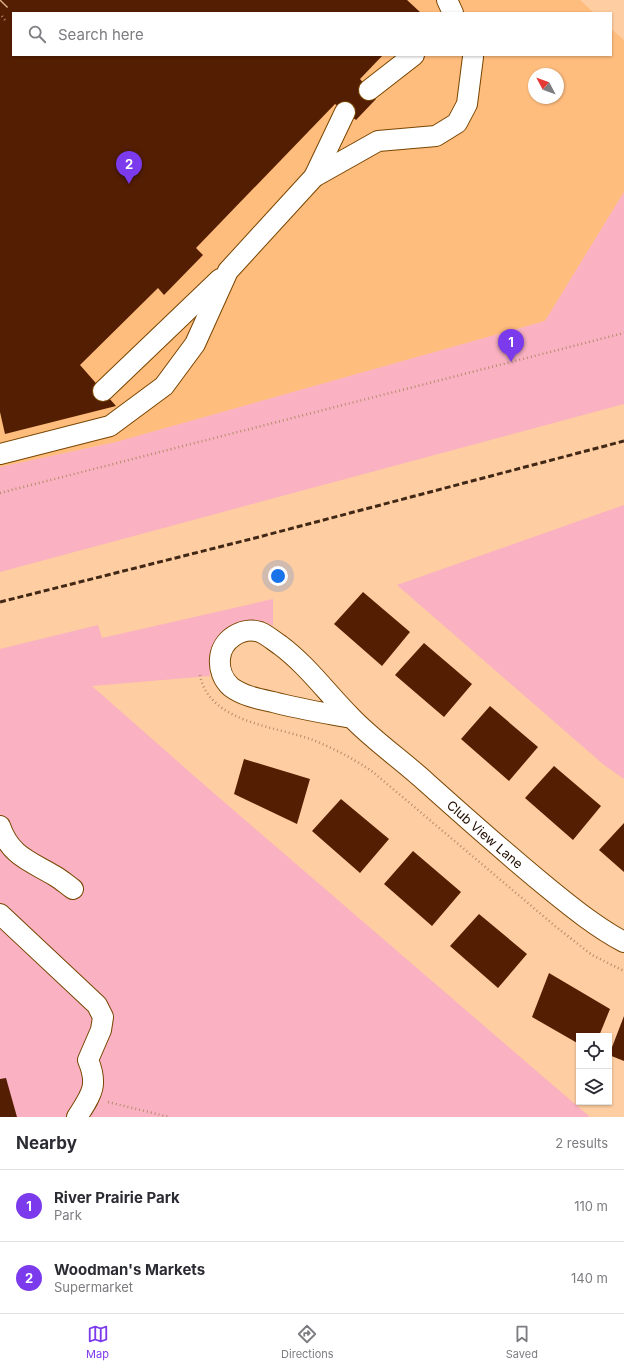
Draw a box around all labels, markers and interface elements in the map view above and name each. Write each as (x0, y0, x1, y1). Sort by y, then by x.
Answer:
search box (12, 12, 612, 56)
icon: search (26, 23, 48, 45)
text: Search here (58, 25, 144, 44)
north arrow (528, 68, 564, 104)
pin: 2 (116, 151, 142, 184)
pin: 1 (498, 329, 524, 362)
your location (268, 566, 288, 586)
street label: Club View Lane (444, 797, 526, 872)
map controls (576, 1033, 612, 1105)
button: locate (576, 1033, 612, 1069)
button: layers (576, 1069, 612, 1105)
text: Nearby (16, 1133, 77, 1153)
text: 2 results (555, 1135, 608, 1151)
text: River Prairie Park (54, 1188, 180, 1207)
text: 1 (26, 1198, 32, 1214)
text: 110 m (574, 1198, 608, 1214)
text: Park (54, 1207, 82, 1223)
text: Woodman's Markets (54, 1260, 205, 1279)
text: 2 (25, 1270, 33, 1286)
text: 140 m (571, 1270, 608, 1286)
text: Supermarket (54, 1279, 133, 1295)
tab: Map (86, 1323, 109, 1361)
tab: Directions (281, 1323, 334, 1361)
tab: Saved (506, 1323, 538, 1361)

